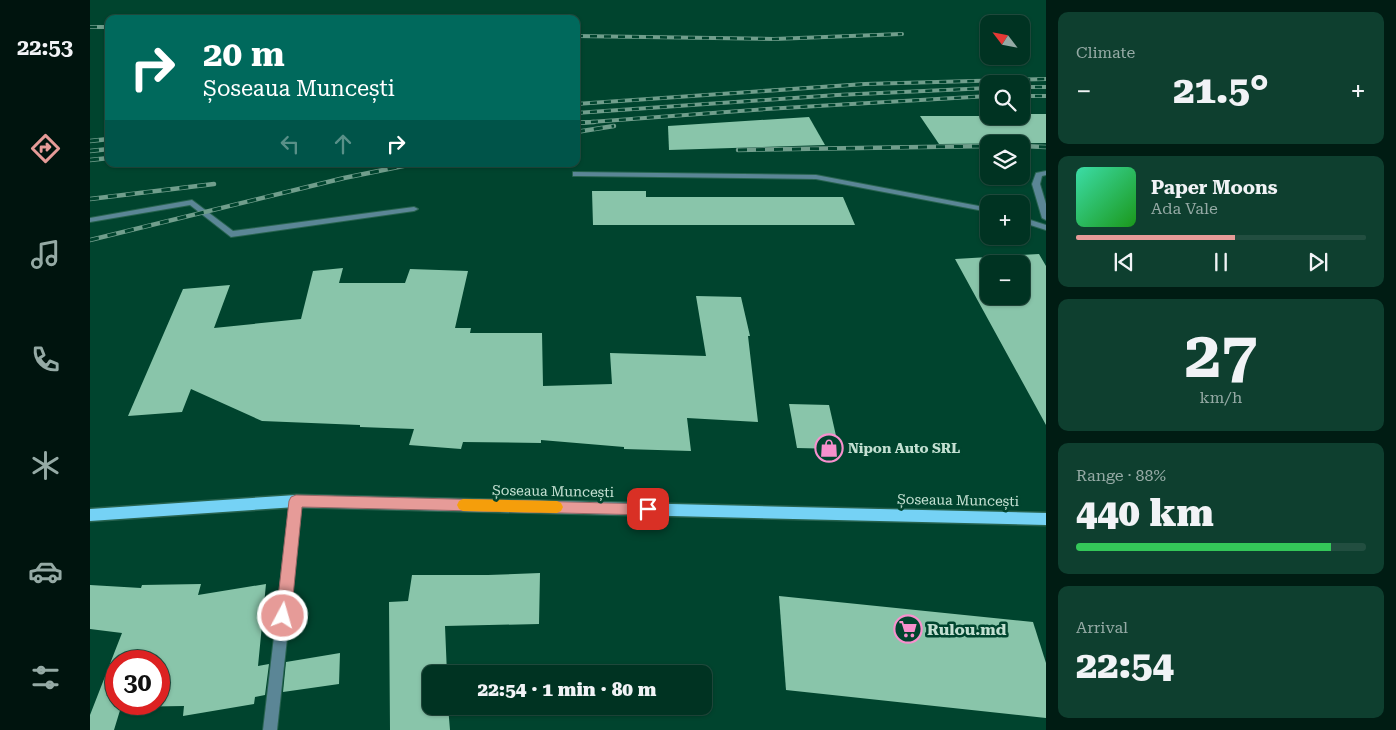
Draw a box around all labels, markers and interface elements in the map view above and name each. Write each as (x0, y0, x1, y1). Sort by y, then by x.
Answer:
north arrow (980, 15, 1030, 65)
map controls (980, 15, 1030, 305)
text: 20 m (203, 34, 285, 75)
text: 22:53 (17, 35, 73, 60)
icon: right (120, 35, 185, 100)
text: Climate (1076, 43, 1135, 62)
text: 21.5° (1173, 68, 1269, 112)
button: search (980, 75, 1030, 125)
text: − (1076, 75, 1092, 108)
text: + (1350, 75, 1366, 108)
text: Șoseaua Muncești (203, 76, 395, 101)
icon: left (276, 130, 304, 158)
icon: ahead (329, 130, 357, 158)
icon: right (382, 130, 410, 158)
icon: directions (28, 131, 63, 166)
button: layers (980, 135, 1030, 185)
text: Paper Moons (1151, 176, 1278, 199)
button: + (980, 195, 1030, 245)
text: Ada Vale (1151, 199, 1218, 218)
icon: music (28, 237, 63, 272)
icon: previous (1110, 248, 1138, 276)
icon: pause (1207, 248, 1235, 276)
icon: next (1304, 248, 1332, 276)
button: − (980, 255, 1030, 305)
text: 27 (1185, 317, 1257, 393)
icon: phone (28, 342, 63, 377)
text: km/h (1200, 388, 1242, 407)
shop icon: Nipon Auto SRL (814, 433, 844, 463)
place label: Nipon Auto SRL (848, 440, 960, 456)
icon: climate (28, 448, 63, 483)
text: Range · 88% (1076, 466, 1166, 485)
street label: Șoseaua Muncești (492, 482, 615, 501)
pin (627, 488, 669, 530)
street label: Șoseaua Muncești (897, 491, 1020, 510)
text: 440 km (1076, 491, 1214, 535)
icon: arrive (634, 495, 662, 523)
icon: car (28, 554, 63, 589)
position arrow (256, 589, 308, 641)
supermarket icon: Rulou.md (893, 614, 923, 644)
text: Arrival (1076, 618, 1128, 637)
place label: Rulou.md (927, 620, 1007, 639)
text: 22:54 (1076, 643, 1174, 687)
speed limit sign: 30 (105, 650, 170, 715)
icon: filters (28, 660, 63, 695)
text: 22:54 · 1 min · 80 m (478, 678, 656, 701)

